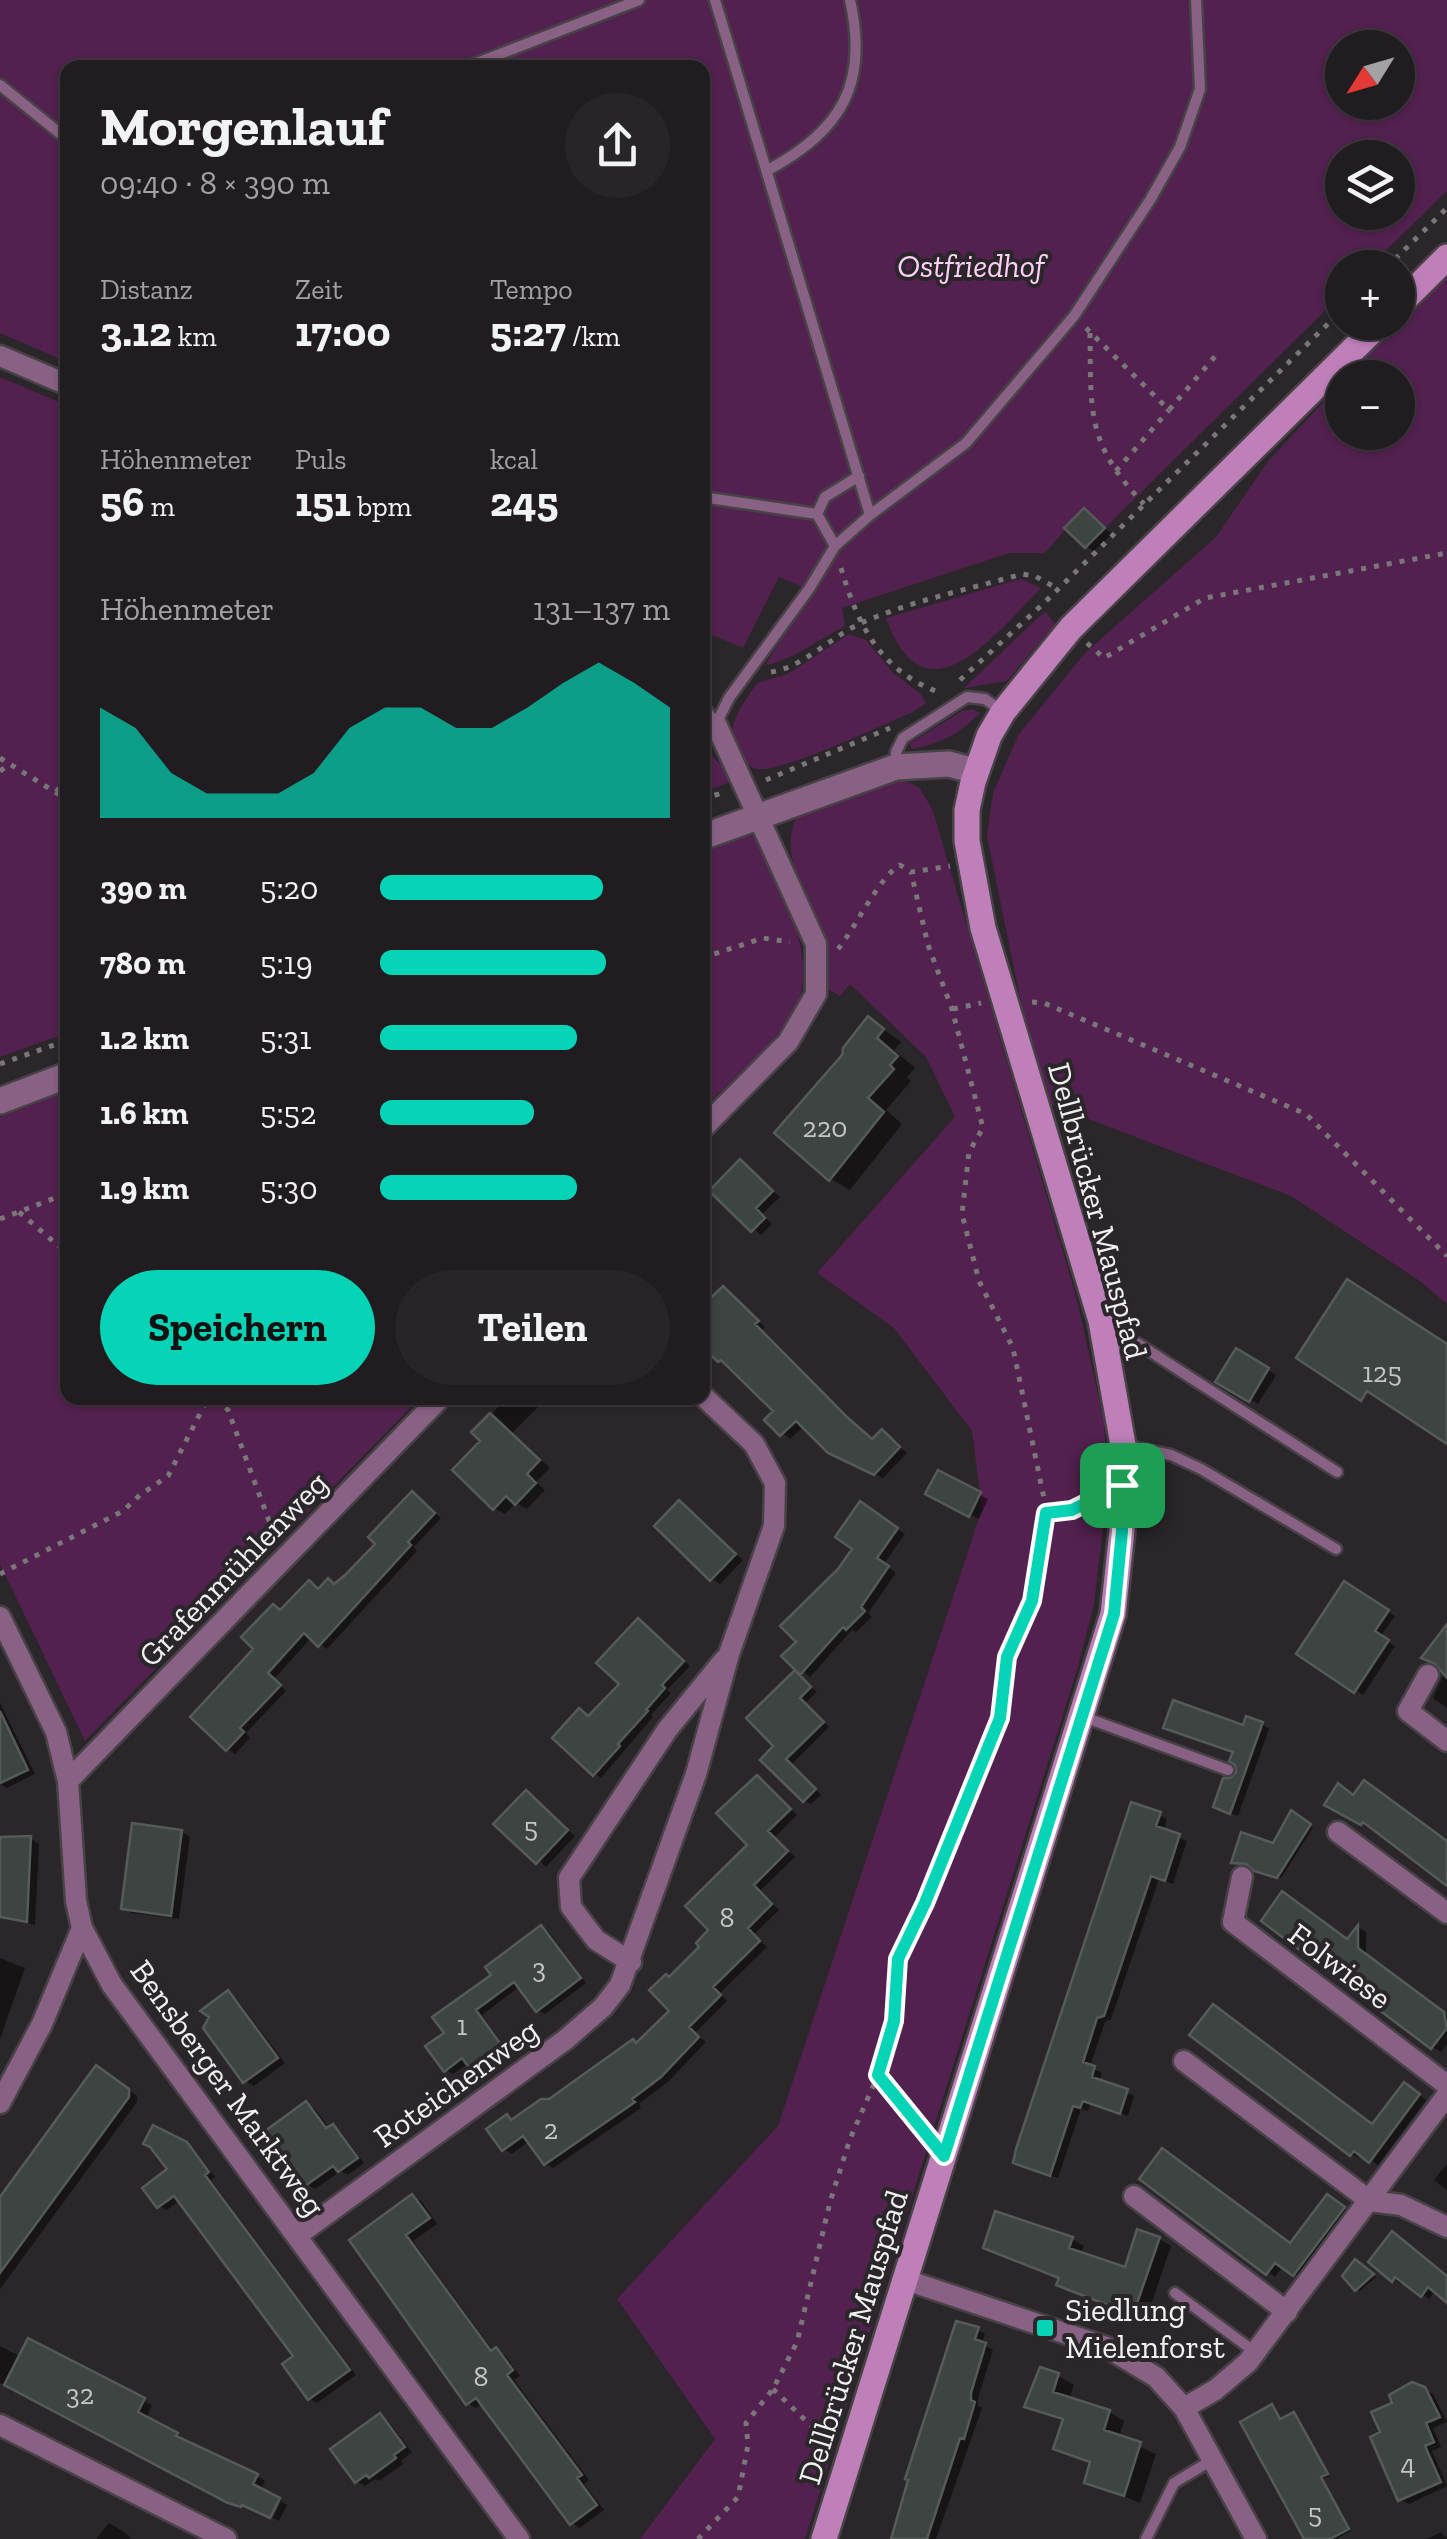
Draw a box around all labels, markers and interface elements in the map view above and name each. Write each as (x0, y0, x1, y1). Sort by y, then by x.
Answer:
north arrow (1325, 30, 1415, 120)
map controls (1325, 30, 1415, 450)
text: Morgenlauf (100, 93, 386, 159)
button: share (565, 93, 670, 198)
button: layers (1325, 140, 1415, 230)
text: 09:40 · 8 × 390 m (100, 164, 330, 202)
park label: Ostfriedhof (897, 247, 1048, 285)
button: + (1325, 250, 1415, 340)
text: Distanz (100, 273, 193, 306)
text: Zeit (295, 273, 343, 306)
text: Tempo (490, 273, 573, 306)
text: 3.12 (100, 306, 171, 357)
text: 17:00 (295, 306, 391, 357)
text: 5:27 (490, 306, 566, 357)
text: km (171, 320, 217, 353)
text: /km (566, 320, 620, 353)
button: − (1325, 360, 1415, 450)
text: Höhenmeter (100, 443, 252, 476)
text: Puls (295, 443, 347, 476)
text: kcal (490, 443, 538, 476)
text: 56 (100, 476, 144, 527)
text: 151 (295, 476, 351, 527)
text: 245 (490, 476, 558, 527)
text: m (144, 490, 175, 523)
text: bpm (351, 490, 412, 523)
text: Höhenmeter (100, 590, 274, 628)
text: 131–137 m (533, 590, 670, 628)
text: 390 m (100, 869, 187, 907)
text: 5:20 (260, 869, 318, 907)
text: 780 m (100, 944, 186, 982)
text: 5:19 (260, 944, 313, 982)
text: 1.2 km (100, 1019, 189, 1057)
text: 5:31 (260, 1019, 312, 1057)
street label: Dellbrücker Mauspfad (1040, 1059, 1156, 1364)
text: 1.6 km (100, 1094, 189, 1132)
text: 5:52 (260, 1094, 316, 1132)
house number: 220 (803, 1111, 847, 1144)
text: 1.9 km (100, 1169, 189, 1207)
text: 5:30 (260, 1169, 318, 1207)
button: Speichern (100, 1270, 375, 1385)
button: Teilen (395, 1270, 670, 1385)
house number: 125 (1362, 1356, 1402, 1389)
pin (1080, 1443, 1165, 1528)
icon: arrive (1095, 1458, 1150, 1513)
street label: Grafenmühlenweg (130, 1464, 336, 1674)
house number: 5 (524, 1811, 538, 1844)
house number: 8 (719, 1901, 735, 1934)
street label: Folwiese (1281, 1915, 1399, 2017)
house number: 3 (532, 1952, 546, 1985)
street label: Bensberger Marktweg (122, 1953, 334, 2223)
house number: 1 (457, 2009, 468, 2042)
street label: Roteichenweg (366, 2011, 546, 2155)
house number: 2 (544, 2113, 558, 2146)
street label: Dellbrücker Mauspfad (790, 2185, 916, 2489)
place label: Siedlung Mielenforst (1065, 2291, 1225, 2366)
marker: Siedlung Mielenforst (1034, 2317, 1056, 2339)
house number: 8 (473, 2360, 489, 2393)
house number: 32 (66, 2378, 94, 2411)
house number: 4 (1400, 2448, 1416, 2481)
house number: 5 (1308, 2497, 1322, 2530)

